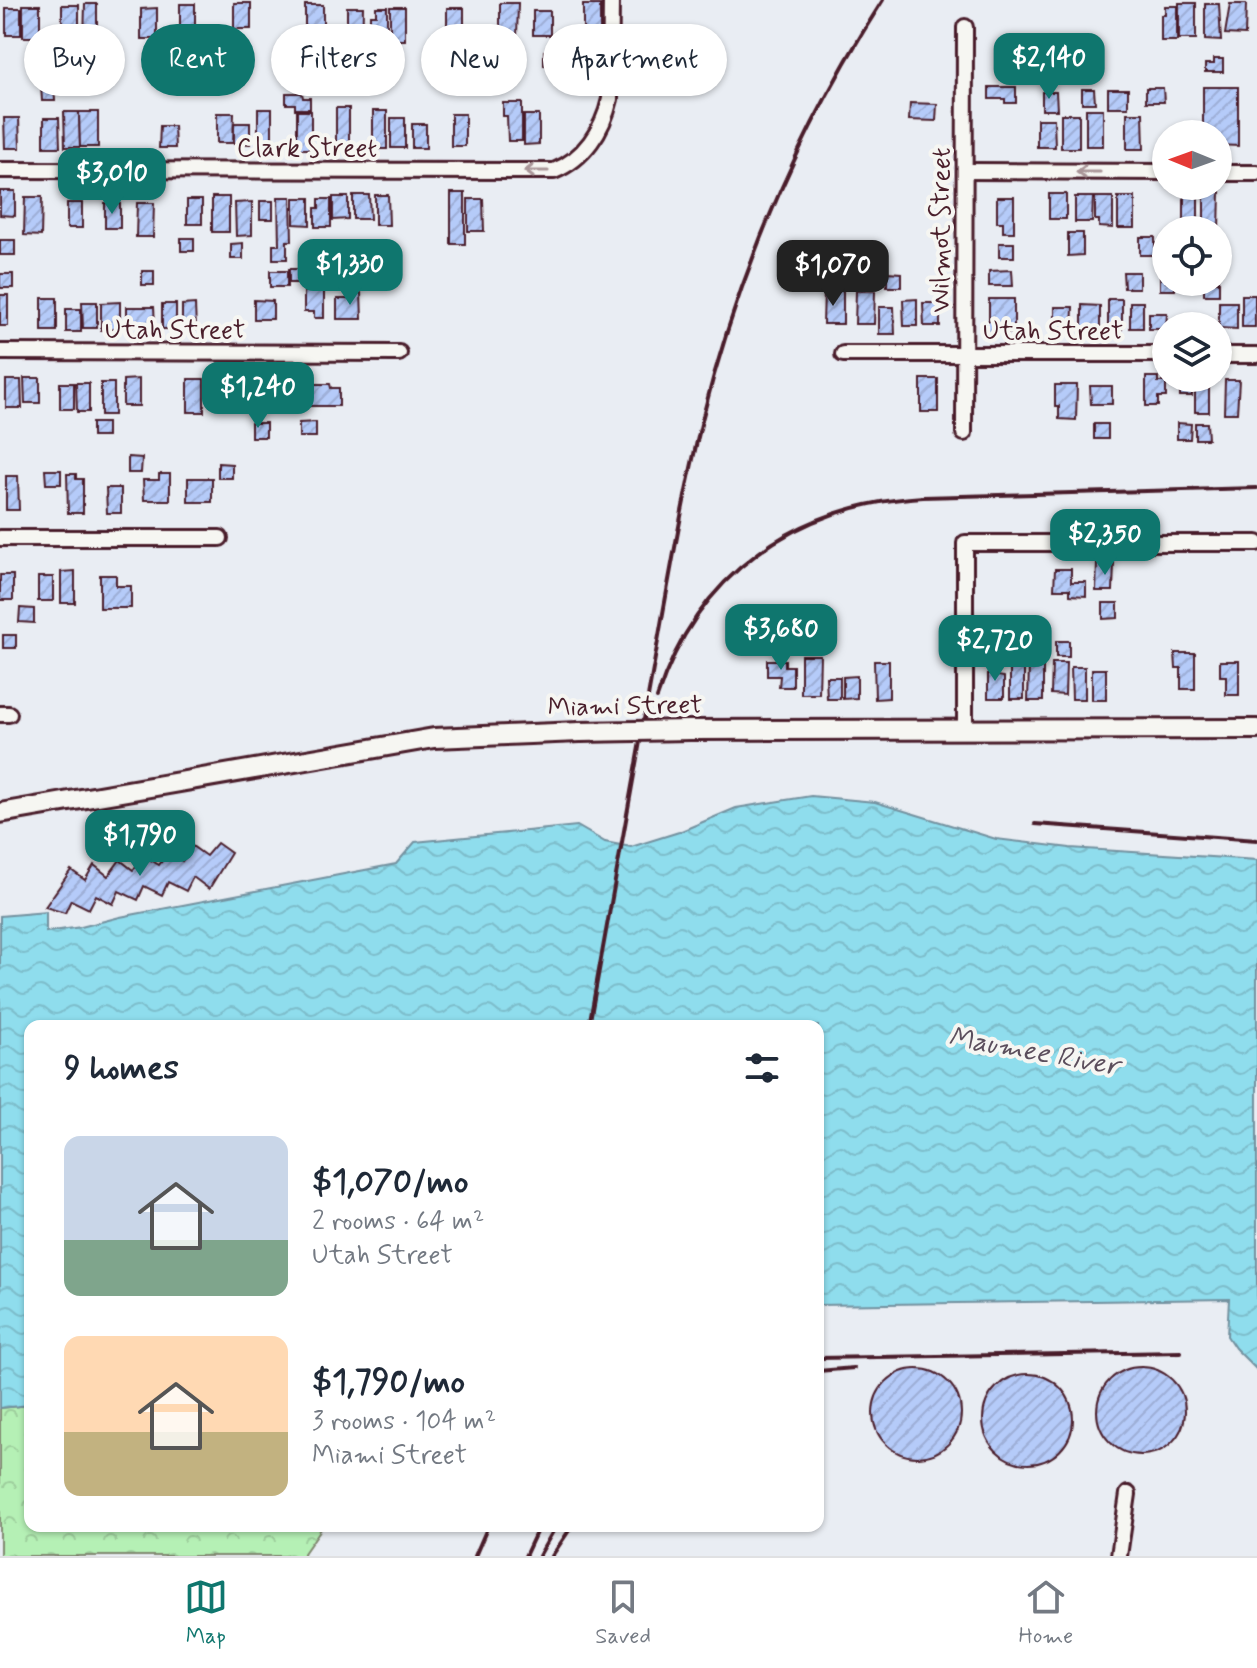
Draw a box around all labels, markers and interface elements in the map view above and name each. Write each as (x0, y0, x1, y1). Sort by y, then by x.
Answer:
chip: Buy (24, 24, 125, 96)
chip: Rent (141, 24, 255, 96)
chip: Filters (271, 24, 405, 96)
chip: New (421, 24, 527, 96)
chip: Apartment (543, 24, 727, 96)
pin: $2,140 (984, 33, 1114, 101)
text: $2,140 (1012, 42, 1086, 76)
north arrow (1152, 120, 1232, 200)
map controls (1152, 120, 1232, 392)
street label: Clark Street (237, 132, 377, 166)
street label: Wilmot Street (925, 147, 959, 313)
pin: $3,010 (47, 148, 177, 216)
text: $3,010 (76, 157, 148, 191)
one-way arrow (523, 163, 550, 179)
one-way arrow (1075, 164, 1102, 180)
button: locate (1152, 216, 1232, 296)
pin: $1,330 (285, 239, 415, 307)
pin: $1,070 (768, 240, 898, 308)
text: $1,330 (316, 248, 384, 282)
text: $1,070 (795, 249, 871, 283)
button: layers (1152, 312, 1232, 392)
street label: Utah Street (105, 314, 245, 348)
street label: Utah Street (983, 315, 1123, 349)
pin: $1,240 (193, 362, 323, 430)
text: $1,240 (220, 371, 296, 405)
pin: $2,350 (1040, 509, 1170, 577)
text: $2,350 (1068, 518, 1142, 552)
pin: $3,680 (716, 604, 846, 672)
text: $3,680 (743, 613, 819, 647)
pin: $2,720 (930, 615, 1060, 683)
text: $2,720 (957, 624, 1033, 658)
street label: Miami Street (547, 689, 703, 725)
pin: $1,790 (75, 810, 205, 878)
text: $1,790 (103, 819, 177, 853)
water label: Maumee River (945, 1019, 1126, 1086)
text: 9 homes (64, 1046, 179, 1091)
icon: filters (740, 1046, 784, 1090)
text: $1,070/mo (312, 1160, 468, 1205)
icon: home (128, 1168, 224, 1264)
text: 2 rooms · 64 m² (312, 1205, 484, 1239)
text: Utah Street (312, 1239, 453, 1273)
text: $1,790/mo (312, 1360, 465, 1405)
icon: home (128, 1368, 224, 1464)
text: 3 rooms · 104 m² (312, 1405, 496, 1439)
text: Miami Street (312, 1439, 467, 1473)
tab: Map (184, 1575, 228, 1651)
tab: Saved (595, 1575, 651, 1651)
tab: Home (1019, 1575, 1073, 1651)

